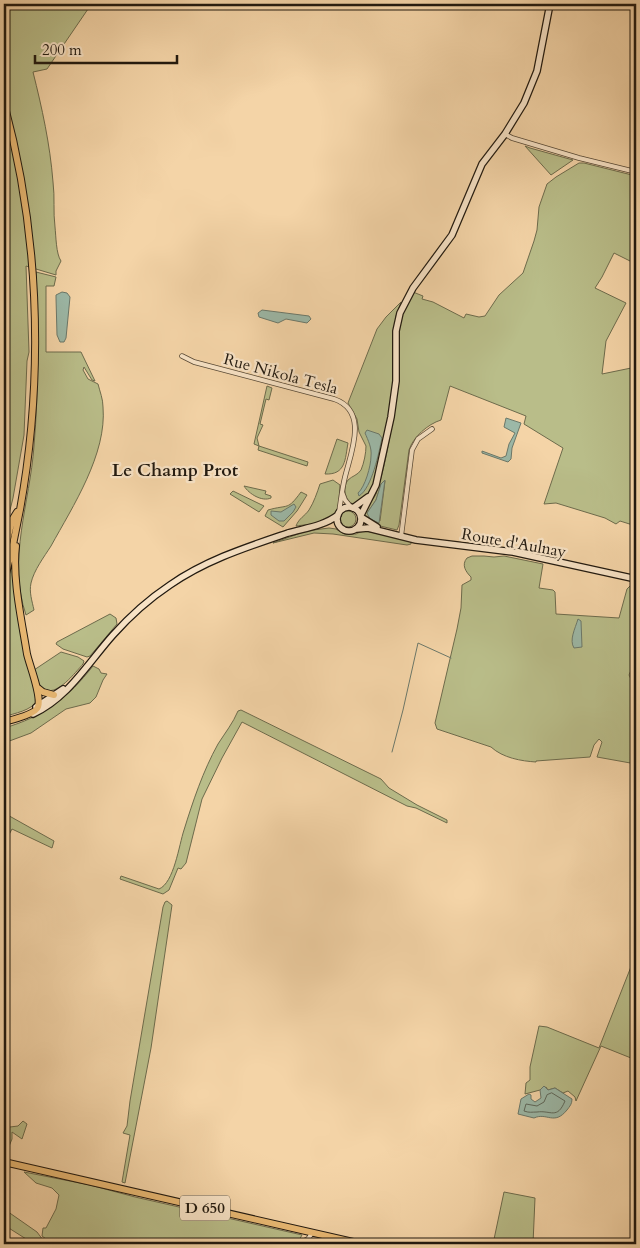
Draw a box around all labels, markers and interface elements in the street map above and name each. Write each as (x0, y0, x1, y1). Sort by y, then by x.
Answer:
scale bar (35, 32, 178, 64)
text: 200 m (42, 40, 82, 60)
street label: Rue Nikola Tesla (221, 348, 340, 400)
district label: Le Champ Prot (112, 458, 239, 483)
street label: Route d'Aulnay (460, 523, 568, 563)
road number: D 650 (180, 1196, 230, 1220)

